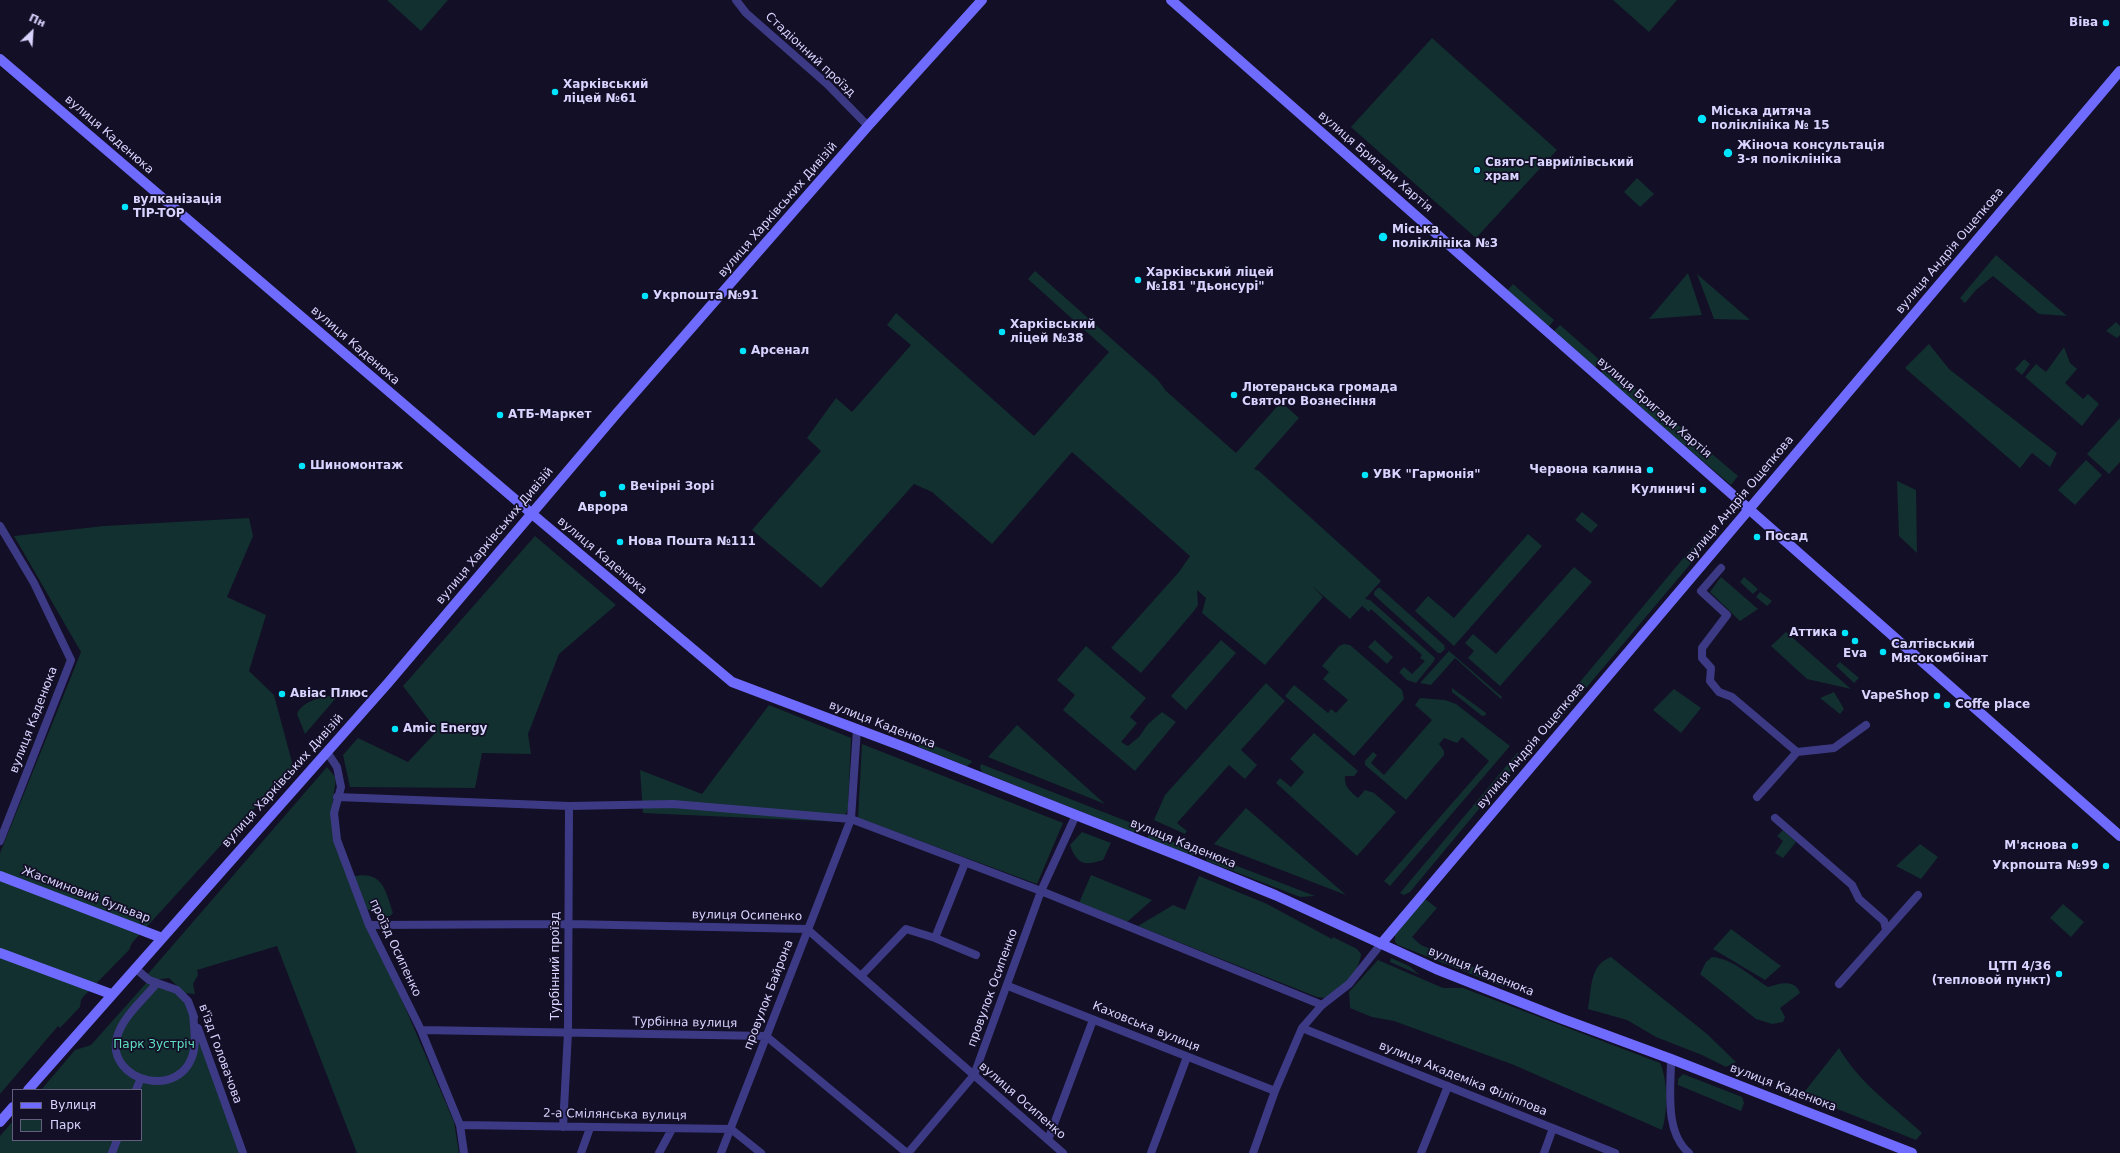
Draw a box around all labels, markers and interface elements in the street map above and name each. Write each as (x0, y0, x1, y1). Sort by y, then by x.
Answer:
street label: Стадіонний проїзд (762, 10, 858, 100)
text: Пн (27, 11, 48, 30)
north arrow (12, 12, 52, 52)
place label: Віва (2069, 16, 2098, 30)
marker: Віва (2101, 18, 2111, 28)
place label: Харківський ліцей №61 (563, 78, 648, 106)
marker: Харківський ліцей №61 (550, 87, 560, 97)
street label: вулиця Каденюка (62, 93, 156, 177)
place label: Міська дитяча поліклініка № 15 (1711, 105, 1830, 133)
street label: вулиця Бригади Хартія (1315, 108, 1435, 216)
marker: Міська дитяча поліклініка № 15 (1696, 113, 1708, 125)
street label: вулиця Харківських Дивізій (715, 139, 841, 281)
place label: Жіноча консультація 3-я поліклініка (1737, 139, 1885, 167)
marker: Жіноча консультація 3-я поліклініка (1722, 147, 1734, 159)
place label: Свято-Гавриїлівський храм (1485, 156, 1634, 184)
marker: Свято-Гавриїлівський храм (1472, 165, 1482, 175)
street label: вулиця Андрія Ощепкова (1893, 185, 2007, 317)
place label: вулканізація TIP-TOP (133, 193, 222, 221)
marker: вулканізація TIP-TOP (120, 202, 130, 212)
place label: Міська поліклініка №3 (1392, 223, 1498, 251)
marker: Міська поліклініка №3 (1377, 231, 1389, 243)
place label: Харківський ліцей №181 "Дьонсурі" (1146, 266, 1274, 294)
marker: Харківський ліцей №181 "Дьонсурі" (1133, 275, 1143, 285)
place label: Укрпошта №91 (653, 289, 759, 303)
marker: Укрпошта №91 (640, 291, 650, 301)
street label: вулиця Каденюка (308, 304, 402, 388)
place label: Харківський ліцей №38 (1010, 318, 1095, 346)
marker: Харківський ліцей №38 (997, 327, 1007, 337)
place label: Арсенал (751, 344, 809, 358)
marker: Арсенал (738, 346, 748, 356)
street label: вулиця Бригади Хартія (1594, 354, 1714, 462)
place label: Лютеранська громада Святого Вознесіння (1242, 381, 1398, 409)
marker: Лютеранська громада Святого Вознесіння (1229, 390, 1239, 400)
place label: АТБ-Маркет (508, 408, 591, 422)
marker: АТБ-Маркет (495, 410, 505, 420)
street label: вулиця Андрія Ощепкова (1683, 433, 1797, 565)
place label: Шиномонтаж (310, 459, 403, 473)
marker: Шиномонтаж (297, 461, 307, 471)
place label: Червона калина (1529, 463, 1642, 477)
street label: вулиця Харківських Дивізій (433, 465, 557, 607)
marker: Червона калина (1645, 465, 1655, 475)
place label: УВК "Гармонія" (1373, 468, 1480, 482)
marker: УВК "Гармонія" (1360, 470, 1370, 480)
place label: Вечірні Зорі (630, 480, 714, 494)
marker: Вечірні Зорі (617, 482, 627, 492)
place label: Кулиничі (1631, 483, 1695, 497)
marker: Кулиничі (1698, 485, 1708, 495)
marker: Аврора (598, 489, 608, 499)
place label: Аврора (578, 501, 628, 515)
street label: вулиця Каденюка (554, 514, 650, 598)
place label: Посад (1765, 530, 1808, 544)
marker: Посад (1752, 532, 1762, 542)
place label: Нова Пошта №111 (628, 535, 756, 549)
marker: Нова Пошта №111 (615, 537, 625, 547)
place label: Аттика (1789, 626, 1837, 640)
marker: Аттика (1840, 628, 1850, 638)
marker: Eva (1850, 636, 1860, 646)
place label: Салтівський Мясокомбінат (1891, 638, 1988, 666)
place label: Eva (1843, 647, 1867, 661)
marker: Салтівський Мясокомбінат (1878, 647, 1888, 657)
street label: вулиця Каденюка (7, 665, 61, 775)
street label: вулиця Андрія Ощепкова (1474, 680, 1588, 812)
place label: Авіас Плюс (290, 687, 368, 701)
marker: Авіас Плюс (277, 689, 287, 699)
place label: VapeShop (1862, 689, 1929, 703)
marker: VapeShop (1932, 691, 1942, 701)
street label: вулиця Каденюка (827, 698, 937, 752)
place label: Coffe place (1955, 698, 2030, 712)
marker: Coffe place (1942, 700, 1952, 710)
street label: вулиця Харківських Дивізій (219, 711, 347, 851)
place label: Amic Energy (403, 722, 487, 736)
marker: Amic Energy (390, 724, 400, 734)
street label: вулиця Каденюка (1128, 816, 1238, 872)
place label: М'яснова (2004, 839, 2067, 853)
marker: М'яснова (2070, 841, 2080, 851)
place label: Укрпошта №99 (1992, 859, 2098, 873)
marker: Укрпошта №99 (2101, 861, 2111, 871)
street label: Жасминовий бульвар (20, 864, 152, 926)
street label: проїзд Осипенко (366, 897, 424, 999)
street label: вулиця Осипенко (692, 908, 802, 924)
street label: Турбінний проїзд (549, 912, 563, 1020)
street label: провулок Осипенко (965, 927, 1021, 1049)
street label: провулок Байрона (741, 938, 797, 1052)
street label: вулиця Каденюка (1426, 944, 1536, 1000)
place label: ЦТП 4/36 (тепловой пункт) (1932, 960, 2051, 988)
marker: ЦТП 4/36 (тепловой пункт) (2054, 969, 2064, 979)
street label: Каховська вулиця (1090, 999, 1202, 1055)
street label: в'їзд Головачова (195, 1002, 245, 1106)
street label: Турбінна вулиця (633, 1015, 737, 1031)
park label: Парк Зустріч (113, 1038, 195, 1052)
street label: вулиця Академіка Філіппова (1377, 1039, 1549, 1119)
street label: вулиця Осипенко (976, 1059, 1068, 1143)
street label: вулиця Каденюка (1728, 1061, 1838, 1115)
legend (12, 1089, 142, 1141)
text: Вулиця (50, 1098, 96, 1112)
street label: 2-а Смілянська вулиця (543, 1107, 687, 1123)
text: Парк (50, 1118, 81, 1132)

